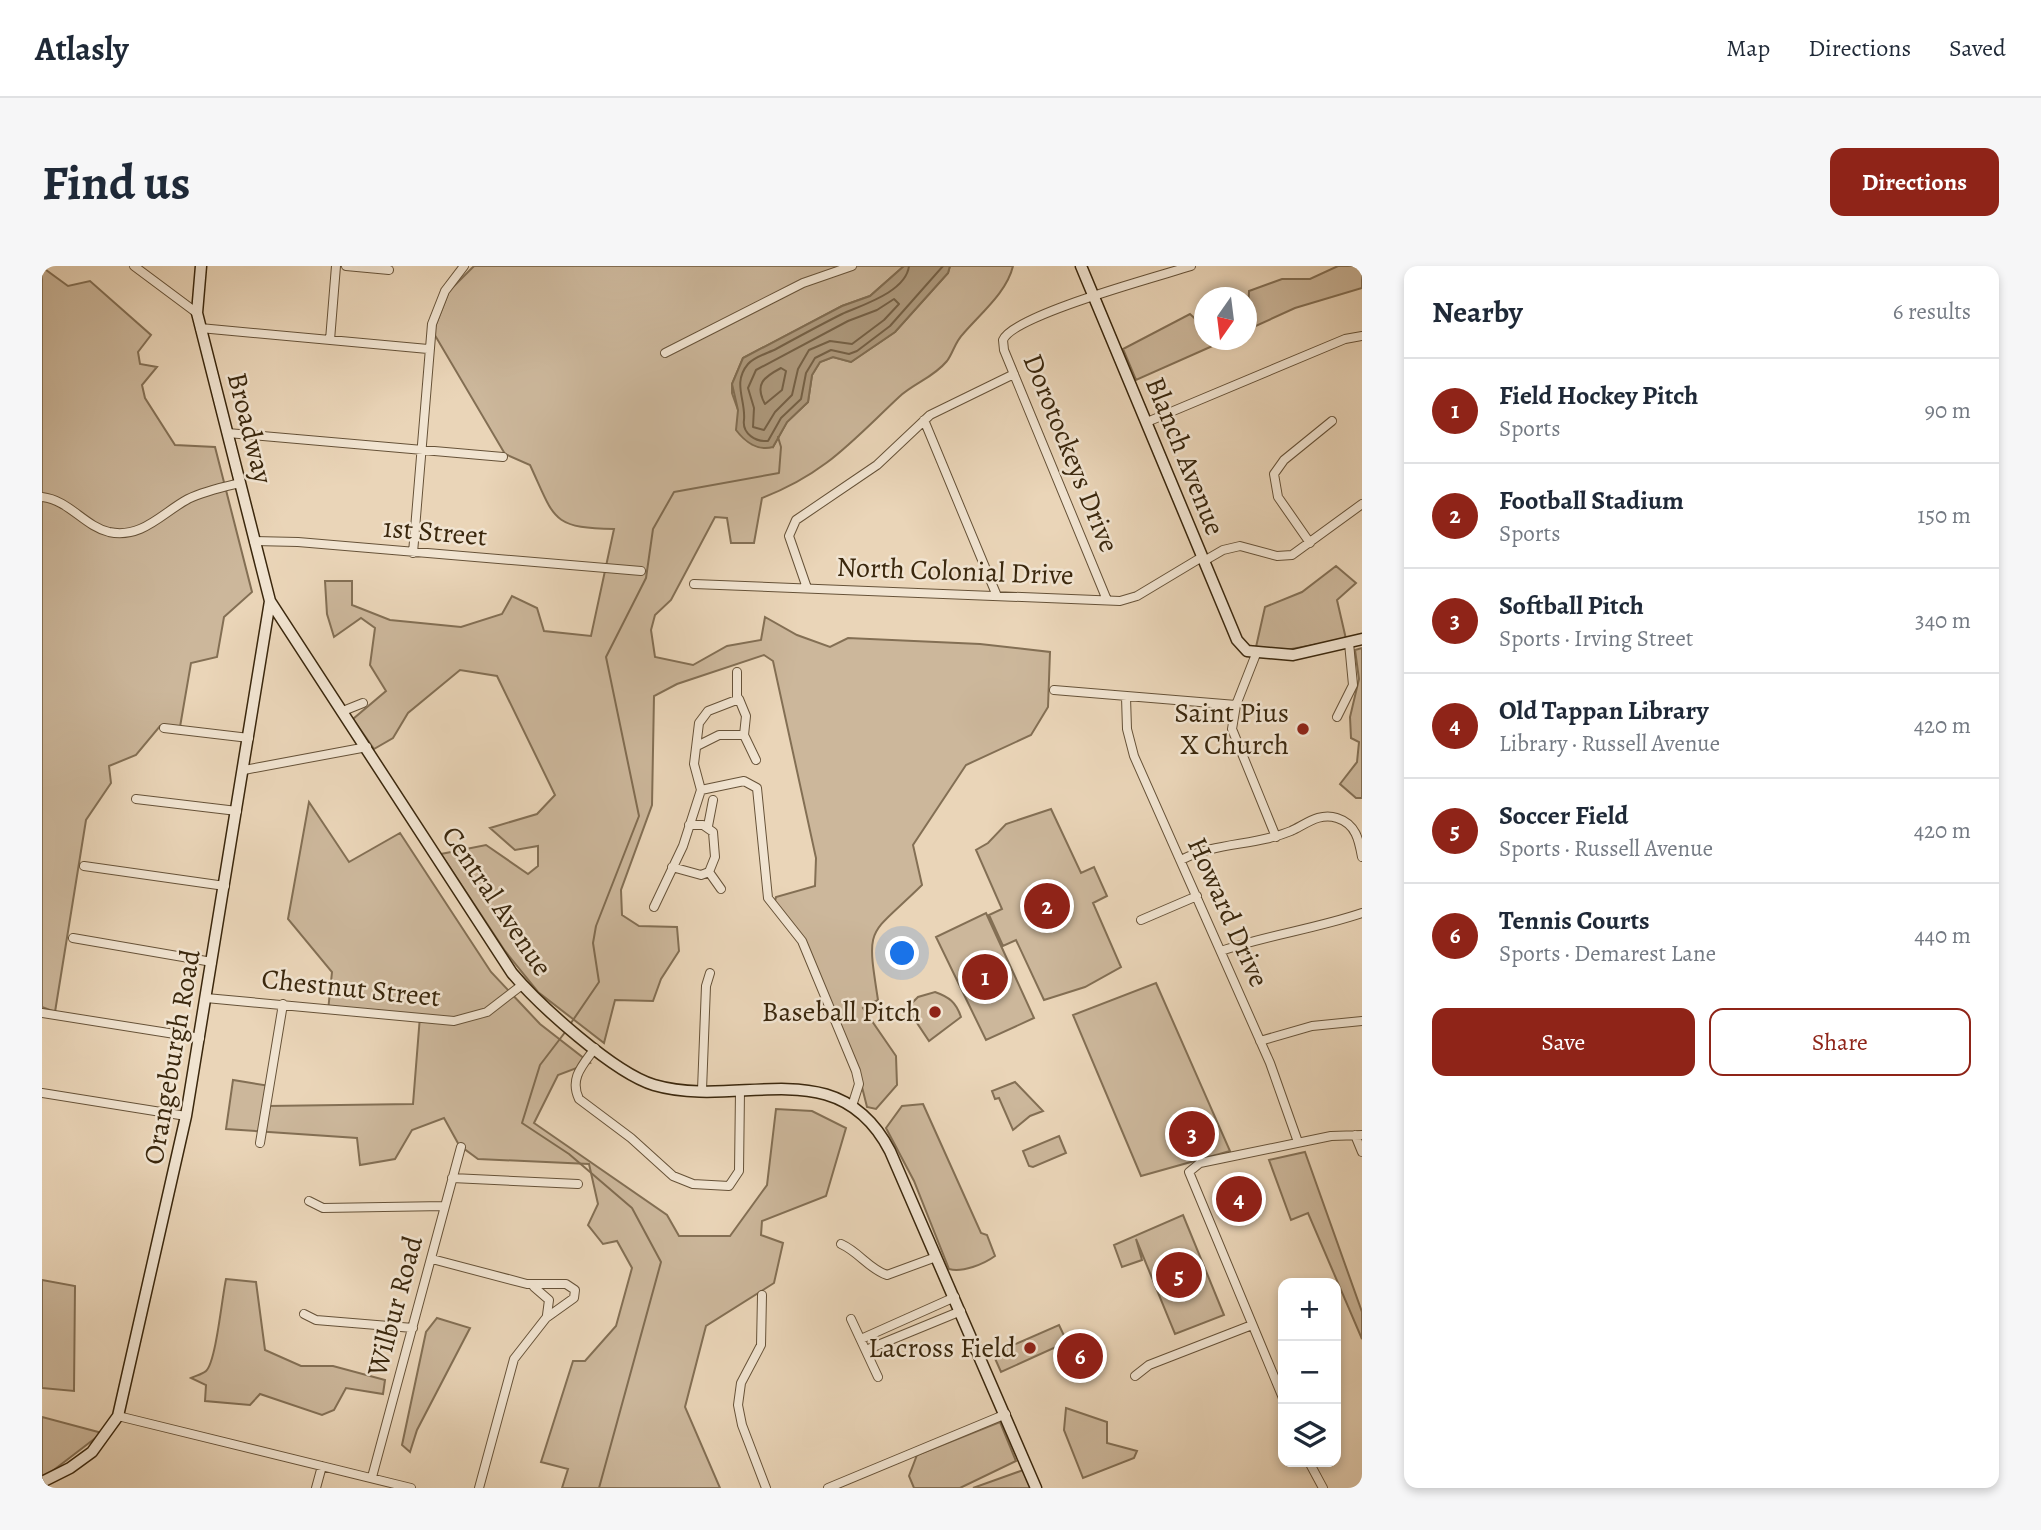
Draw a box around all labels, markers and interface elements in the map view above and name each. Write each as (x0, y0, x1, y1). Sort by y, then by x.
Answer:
text: Atlasly (35, 26, 129, 71)
text: Map (1726, 32, 1770, 64)
text: Directions (1808, 32, 1911, 64)
text: Saved (1949, 32, 2006, 64)
button: Directions (1830, 148, 1999, 216)
text: Find us (42, 149, 190, 216)
north arrow (1194, 287, 1257, 350)
text: Nearby (1432, 292, 1523, 332)
text: 6 results (1893, 296, 1971, 327)
street label: Dorotockeys Drive (1014, 348, 1128, 558)
street label: Broadway (218, 368, 282, 488)
street label: Blanch Avenue (1136, 371, 1234, 541)
text: Field Hockey Pitch (1499, 378, 1699, 413)
text: 1 (1451, 395, 1459, 426)
text: 90 m (1925, 395, 1971, 426)
text: Sports (1499, 413, 1560, 444)
text: Football Stadium (1499, 483, 1684, 518)
text: 2 (1449, 500, 1461, 531)
text: 150 m (1917, 500, 1971, 531)
street label: 1st Street (381, 509, 489, 555)
text: Sports (1499, 518, 1560, 549)
street label: North Colonial Drive (836, 548, 1074, 594)
text: Softball Pitch (1499, 588, 1644, 623)
text: 3 (1450, 605, 1460, 636)
text: 340 m (1915, 605, 1971, 636)
text: Sports · Irving Street (1499, 623, 1693, 654)
text: Old Tappan Library (1499, 693, 1709, 728)
place label: Saint Pius X Church (1174, 694, 1289, 764)
text: 4 (1450, 710, 1460, 741)
text: 420 m (1914, 710, 1971, 741)
marker: Saint Pius X Church (1295, 721, 1311, 737)
text: Library · Russell Avenue (1499, 728, 1720, 759)
text: Soccer Field (1499, 798, 1628, 833)
text: 5 (1450, 815, 1460, 846)
text: 420 m (1914, 815, 1971, 846)
street label: Central Avenue (433, 819, 561, 983)
street label: Howard Drive (1178, 831, 1278, 993)
text: Sports · Russell Avenue (1499, 833, 1713, 864)
pin: 2 (1024, 880, 1070, 932)
text: Tennis Courts (1499, 903, 1650, 938)
text: 6 (1450, 920, 1460, 951)
text: 440 m (1914, 920, 1971, 951)
your location (885, 936, 919, 970)
text: Sports · Demarest Lane (1499, 938, 1716, 969)
street label: Orangeburgh Road (134, 946, 210, 1167)
pin: 1 (962, 951, 1008, 1003)
street label: Chestnut Street (260, 960, 442, 1016)
place label: Baseball Pitch (762, 993, 921, 1031)
marker: Baseball Pitch (927, 1004, 943, 1020)
button: Save (1432, 1008, 1695, 1076)
button: Share (1709, 1008, 1971, 1076)
pin: 3 (1169, 1108, 1215, 1160)
pin: 4 (1216, 1173, 1262, 1225)
street label: Wilbur Road (358, 1231, 432, 1381)
pin: 5 (1156, 1249, 1202, 1301)
map controls (1278, 1278, 1341, 1467)
button: + (1278, 1278, 1341, 1341)
place label: Lacross Field (868, 1329, 1017, 1367)
pin: 6 (1057, 1330, 1103, 1382)
marker: Lacross Field (1022, 1340, 1038, 1356)
button: − (1278, 1341, 1341, 1404)
button: layers (1278, 1404, 1341, 1467)

